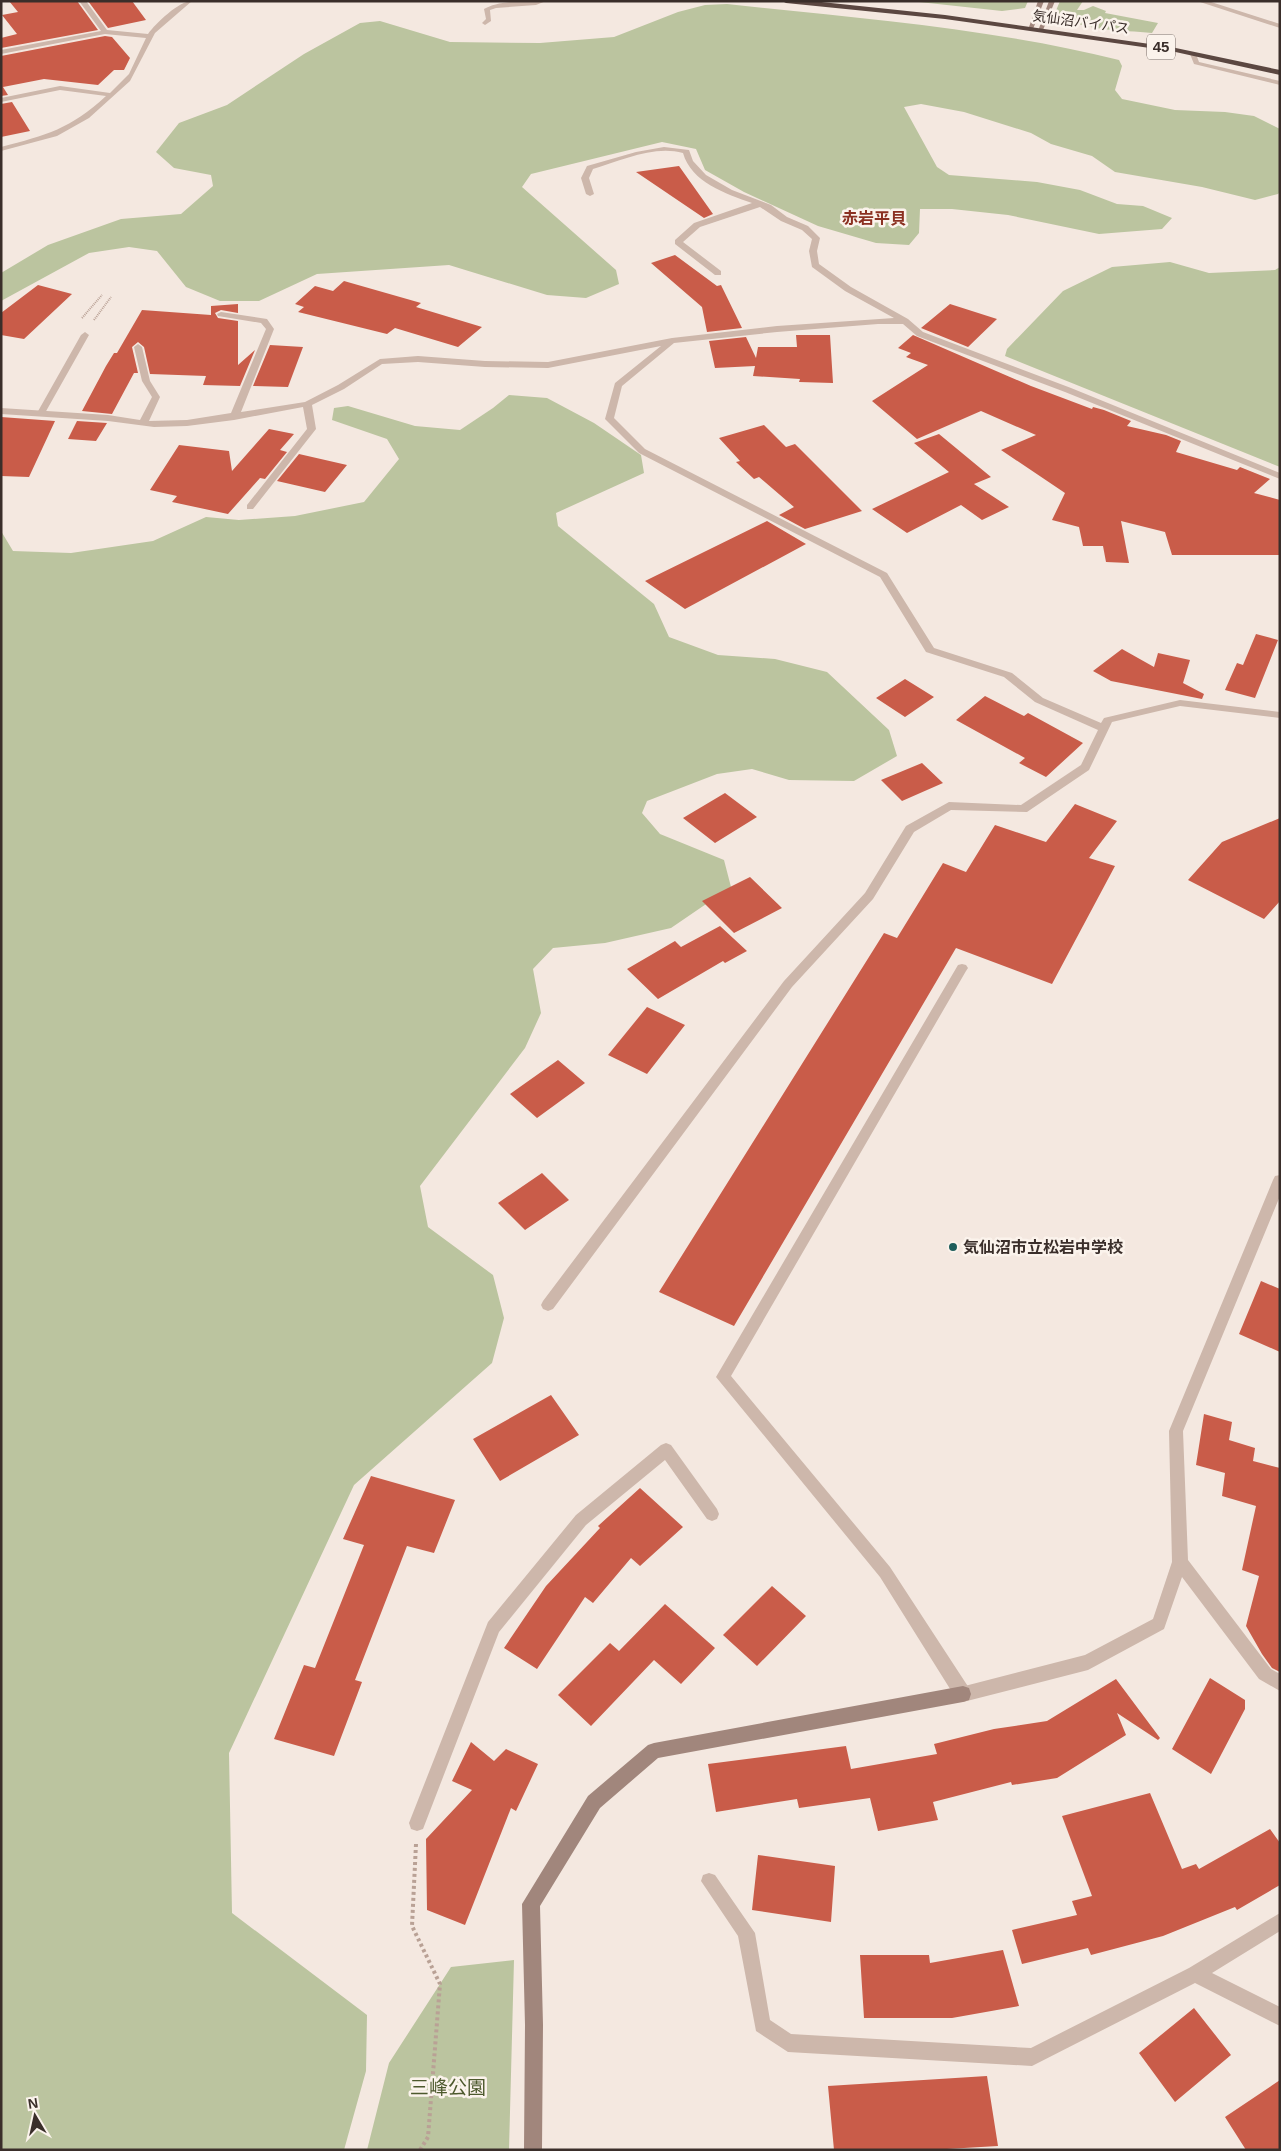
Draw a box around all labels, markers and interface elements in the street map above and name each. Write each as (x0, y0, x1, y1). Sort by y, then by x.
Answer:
street label: 気仙沼バイパス (1031, 7, 1131, 37)
road number: 45 (1147, 34, 1175, 60)
district label: 赤岩平貝 (842, 210, 906, 227)
place label: 気仙沼市立松岩中学校 (963, 1239, 1123, 1256)
marker: 気仙沼市立松岩中学校 (947, 1241, 959, 1253)
park label: 三峰公園 (410, 2077, 486, 2098)
north arrow (10, 2091, 60, 2141)
text: N (27, 2094, 39, 2112)

